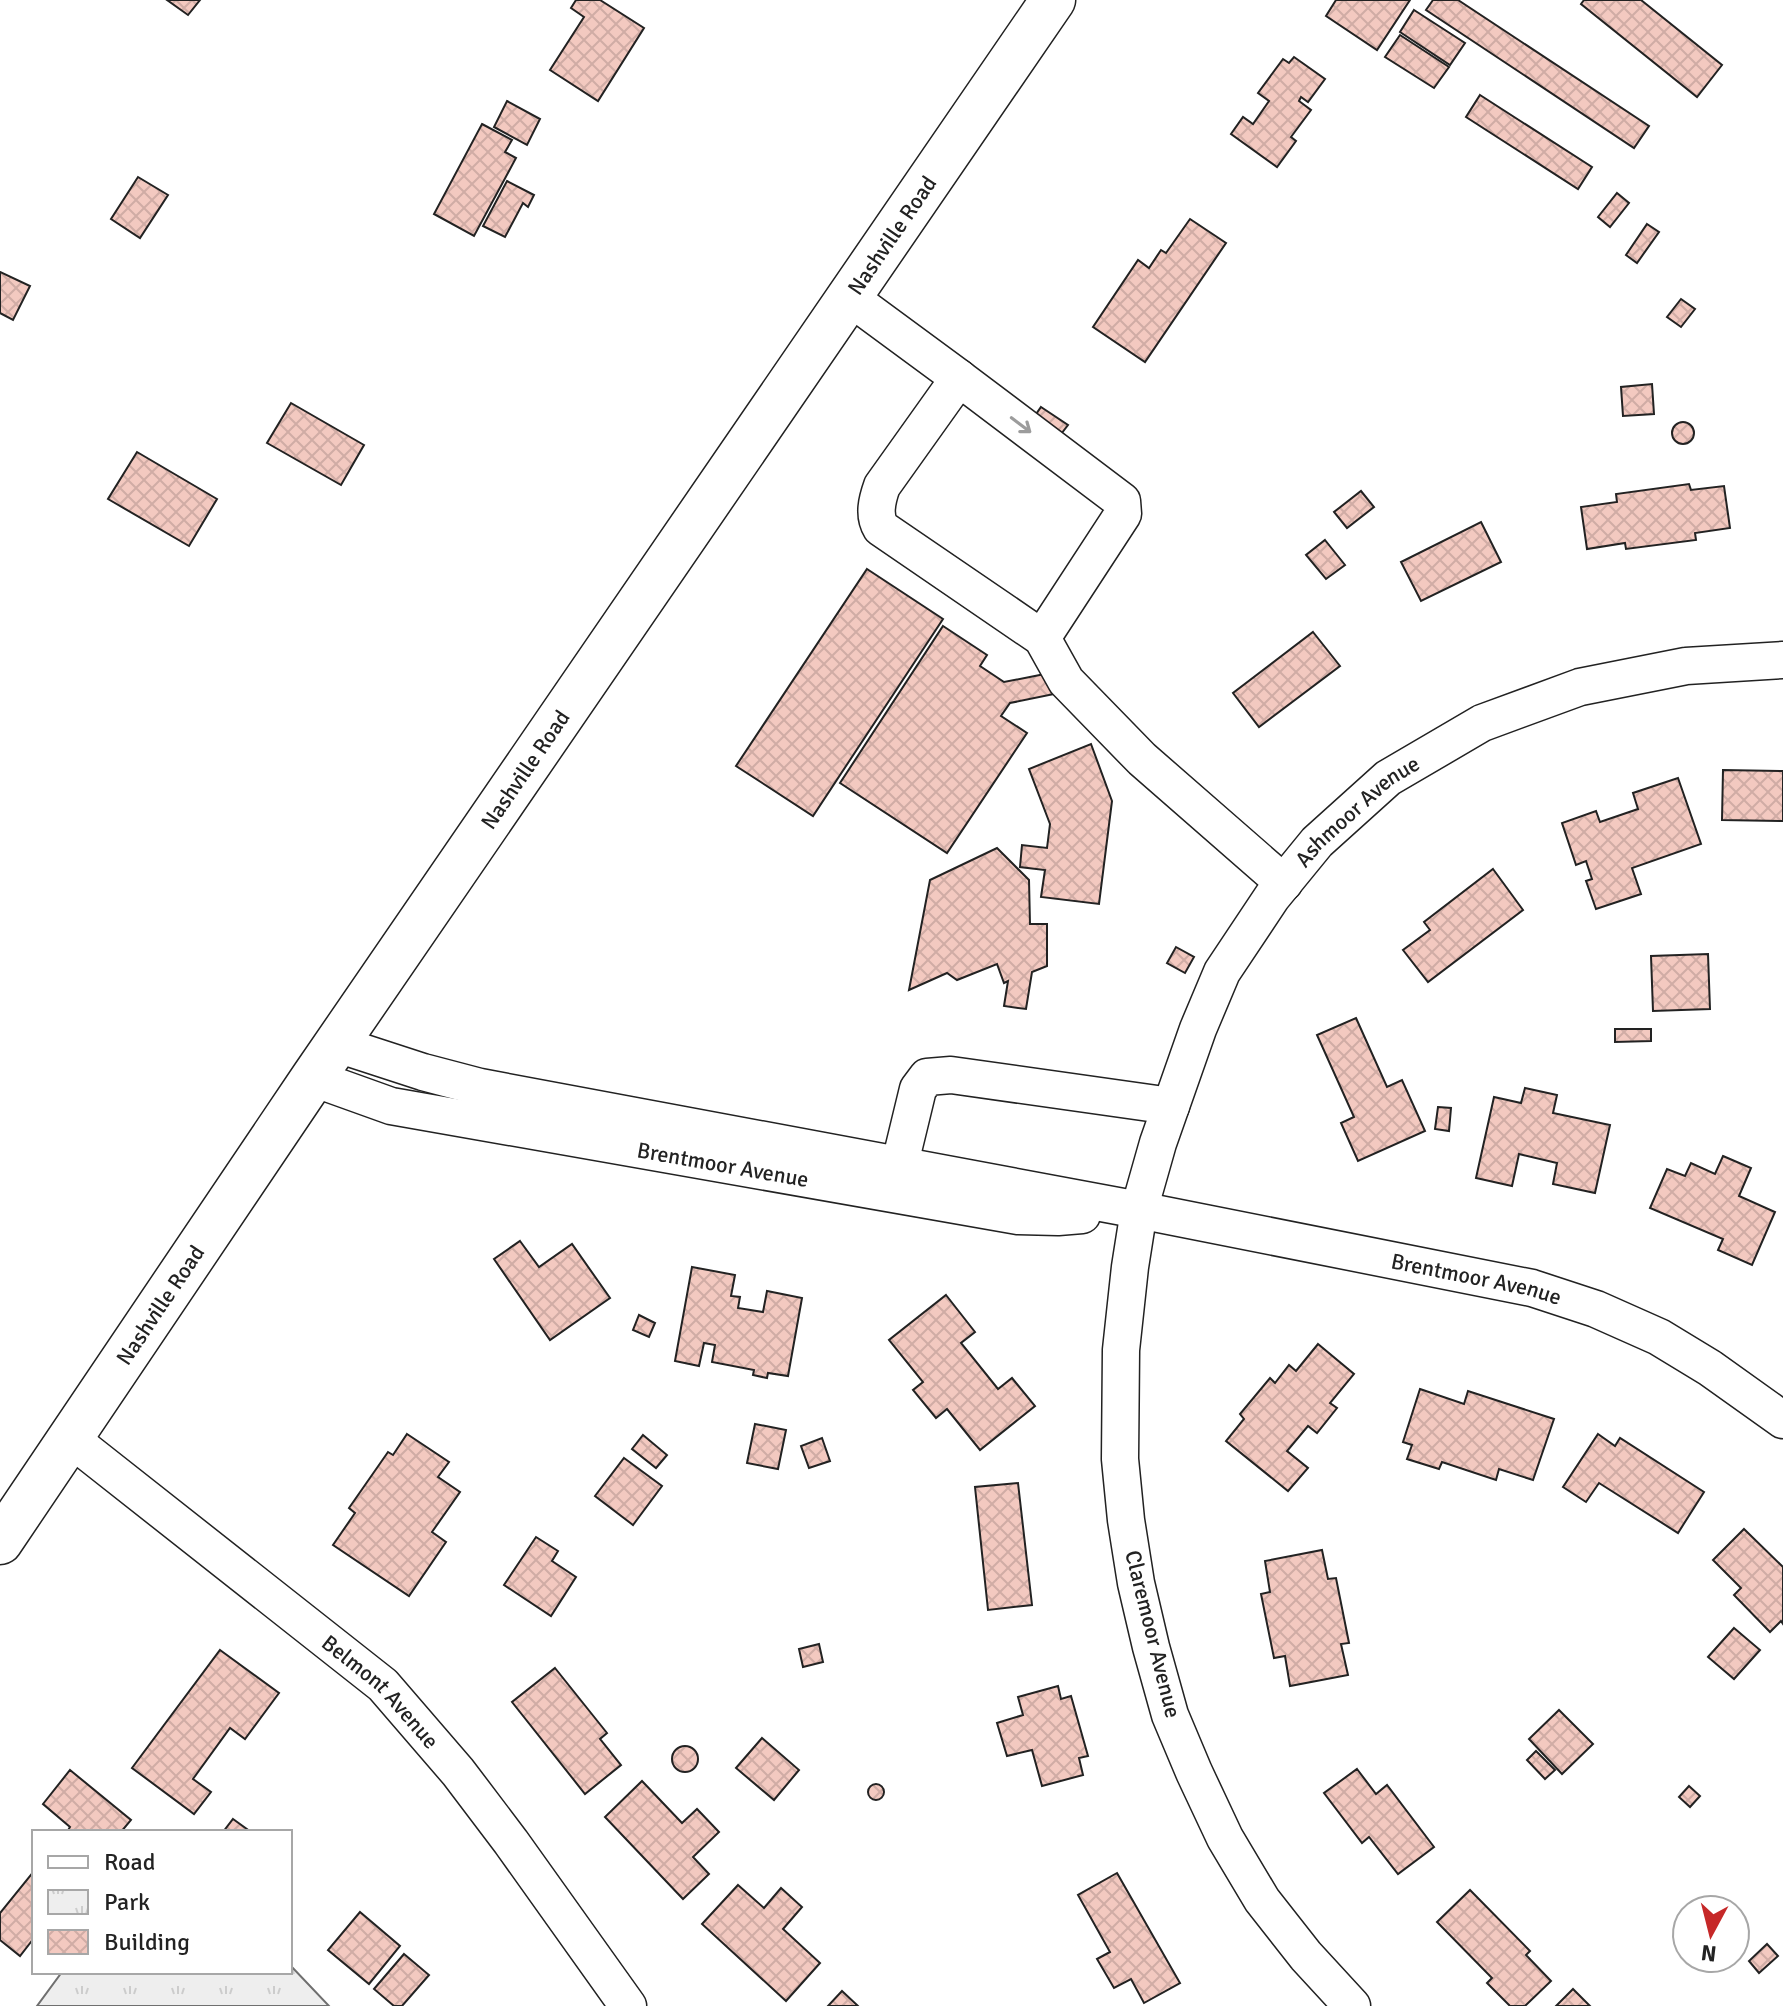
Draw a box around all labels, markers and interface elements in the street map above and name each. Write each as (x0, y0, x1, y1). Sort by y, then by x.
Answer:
street label: Nashville Road (841, 170, 942, 300)
one-way arrow (1010, 416, 1031, 433)
street label: Nashville Road (474, 705, 575, 834)
street label: Ashmoor Avenue (1289, 749, 1424, 872)
street label: Brentmoor Avenue (635, 1136, 811, 1193)
street label: Nashville Road (110, 1240, 210, 1370)
street label: Brentmoor Avenue (1389, 1247, 1565, 1310)
street label: Claremoor Avenue (1119, 1547, 1187, 1721)
street label: Belmont Avenue (317, 1629, 445, 1754)
legend (32, 1830, 292, 1974)
text: Road (104, 1847, 155, 1877)
text: Park (104, 1887, 150, 1917)
north arrow (1671, 1894, 1751, 1974)
text: Building (104, 1927, 190, 1957)
text: N (1699, 1939, 1718, 1968)

